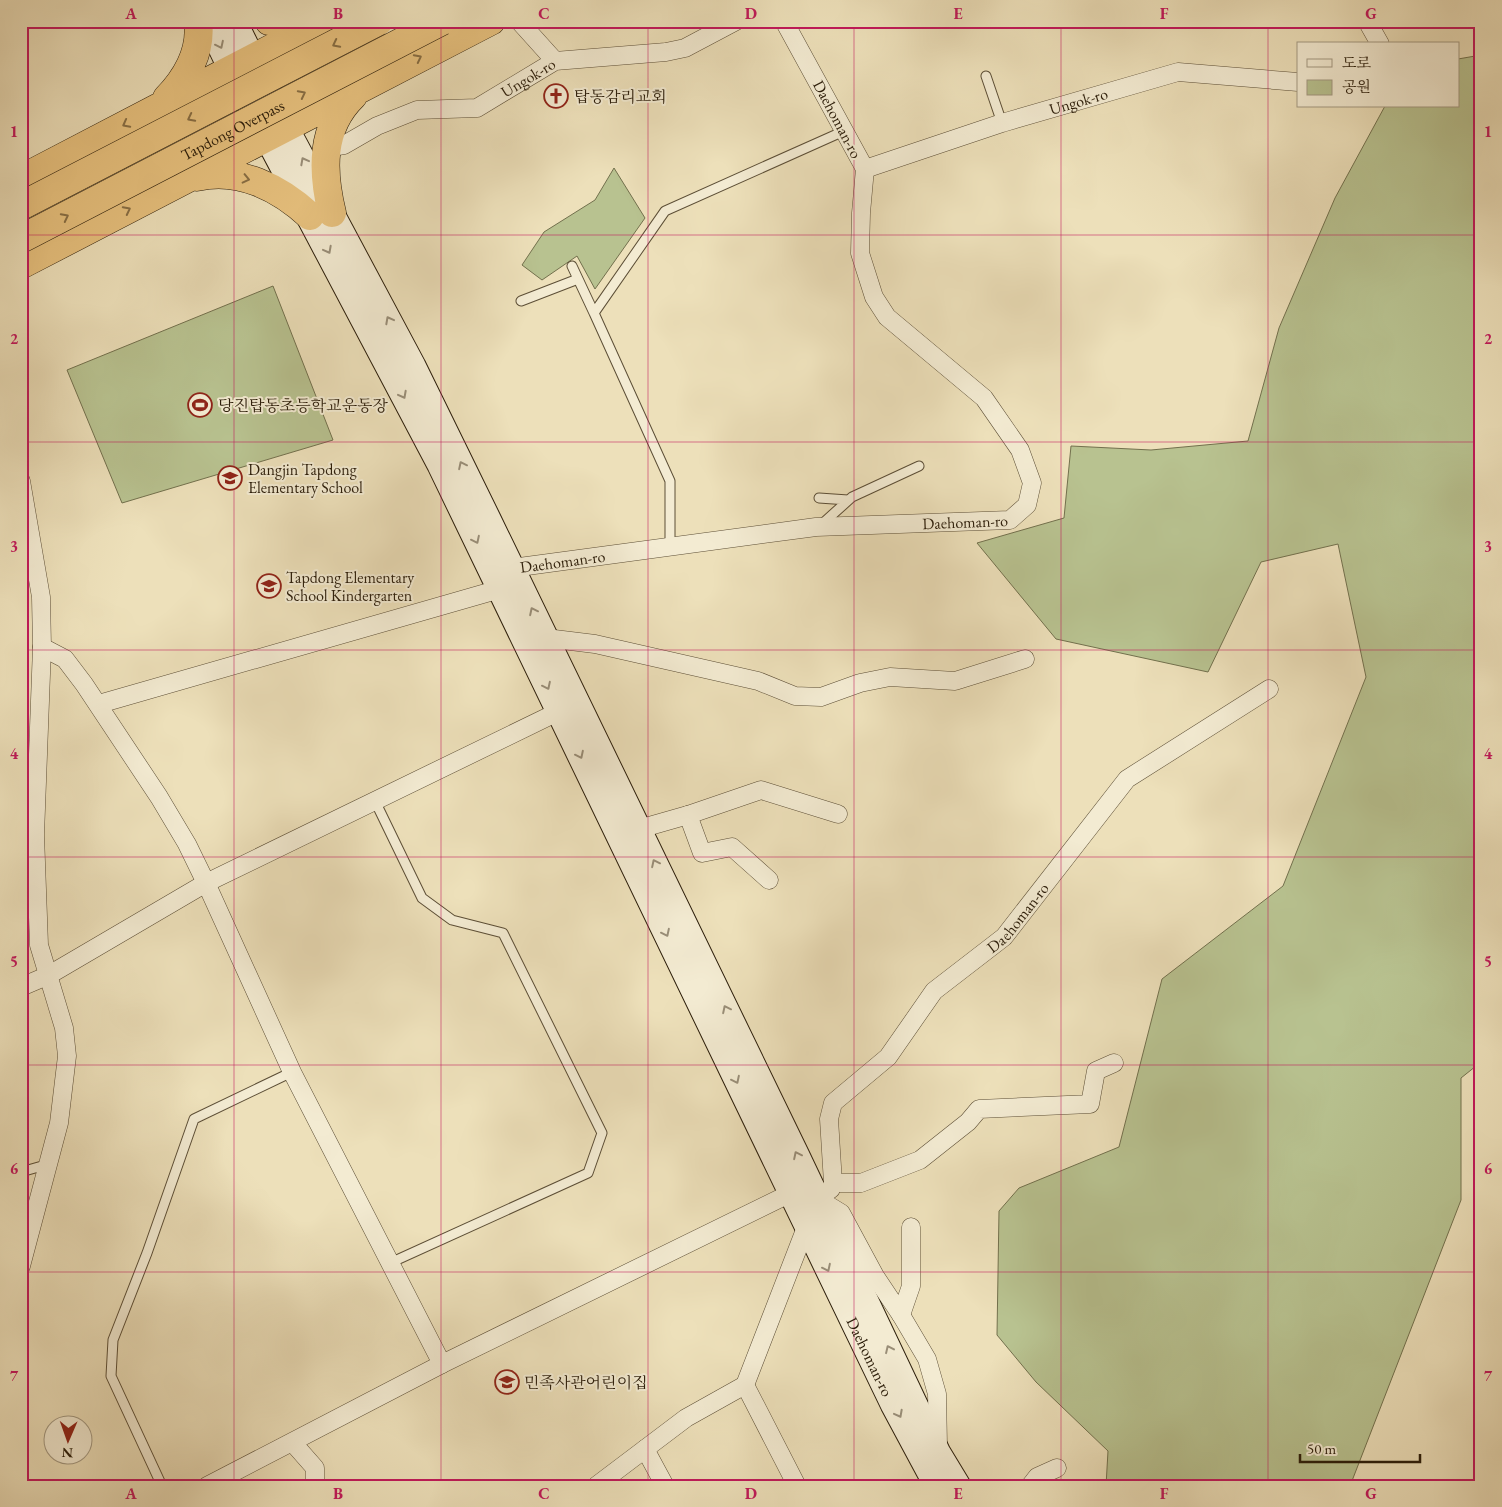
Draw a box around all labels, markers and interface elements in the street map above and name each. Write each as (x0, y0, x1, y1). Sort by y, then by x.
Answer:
text: A (124, 3, 137, 24)
text: B (333, 3, 343, 24)
text: C (538, 3, 550, 24)
text: D (745, 3, 757, 24)
text: E (953, 3, 963, 24)
text: F (1160, 3, 1169, 24)
text: G (1365, 3, 1377, 24)
one-way arrow (332, 38, 341, 48)
one-way arrow (213, 40, 224, 49)
legend (1297, 42, 1460, 108)
street label: Ungok-ro (497, 53, 560, 102)
text: 도로 (1342, 53, 1371, 72)
one-way arrow (413, 54, 422, 64)
street label: Daehoman-ro (808, 76, 867, 162)
text: 공원 (1342, 77, 1371, 96)
church icon: 탑동감리교회 (543, 83, 569, 109)
street label: Ungok-ro (1047, 83, 1110, 120)
place label: 탑동감리교회 (574, 86, 667, 107)
one-way arrow (297, 90, 306, 100)
street label: Tapdong Overpass (177, 95, 288, 165)
one-way arrow (188, 112, 197, 122)
one-way arrow (122, 118, 131, 128)
text: 1 (10, 121, 18, 142)
text: 1 (1484, 121, 1492, 142)
one-way arrow (300, 158, 310, 167)
one-way arrow (242, 173, 251, 184)
one-way arrow (121, 206, 130, 216)
one-way arrow (59, 213, 68, 223)
one-way arrow (322, 245, 332, 254)
one-way arrow (385, 317, 395, 326)
text: 2 (10, 328, 19, 349)
text: 2 (1484, 328, 1493, 349)
one-way arrow (397, 389, 407, 398)
sports icon: 당진탑동초등학교운동장 (187, 392, 213, 418)
place label: 당진탑동초등학교운동장 (218, 395, 389, 416)
place label: Dangjin Tapdong Elementary School (248, 459, 363, 498)
one-way arrow (458, 462, 468, 471)
school or university icon: Dangjin Tapdong Elementary School (217, 465, 243, 491)
street label: Daehoman-ro (922, 510, 1009, 534)
one-way arrow (470, 535, 480, 544)
text: 3 (10, 536, 18, 557)
text: 3 (1484, 536, 1492, 557)
street label: Daehoman-ro (519, 546, 607, 578)
place label: Tapdong Elementary School Kindergarten (286, 567, 415, 606)
school or university icon: Tapdong Elementary School Kindergarten (256, 573, 282, 599)
one-way arrow (529, 608, 539, 617)
one-way arrow (540, 681, 551, 690)
text: 4 (10, 743, 19, 764)
text: 4 (1484, 743, 1493, 764)
one-way arrow (574, 750, 584, 759)
one-way arrow (651, 859, 661, 868)
street label: Daehoman-ro (982, 878, 1054, 958)
one-way arrow (659, 928, 669, 937)
text: 5 (10, 951, 18, 972)
text: 5 (1484, 951, 1492, 972)
one-way arrow (722, 1005, 732, 1014)
one-way arrow (730, 1075, 740, 1084)
one-way arrow (792, 1151, 803, 1160)
text: 6 (10, 1158, 19, 1179)
text: 6 (1484, 1158, 1493, 1179)
one-way arrow (821, 1263, 832, 1272)
street label: Daehoman-ro (842, 1314, 898, 1400)
one-way arrow (885, 1345, 895, 1354)
text: 7 (10, 1365, 19, 1386)
text: 7 (1484, 1365, 1493, 1386)
school or university icon: 민족사관어린이집 (494, 1369, 520, 1395)
place label: 민족사관어린이집 (524, 1372, 648, 1393)
one-way arrow (893, 1409, 903, 1418)
north arrow (42, 1414, 92, 1464)
scale bar (1300, 1432, 1420, 1464)
text: 50 m (1307, 1439, 1336, 1458)
text: N (61, 1444, 74, 1462)
text: A (124, 1483, 137, 1504)
text: B (333, 1483, 343, 1504)
text: C (538, 1483, 550, 1504)
text: D (745, 1483, 757, 1504)
text: E (953, 1483, 963, 1504)
text: F (1160, 1483, 1169, 1504)
text: G (1365, 1483, 1377, 1504)

